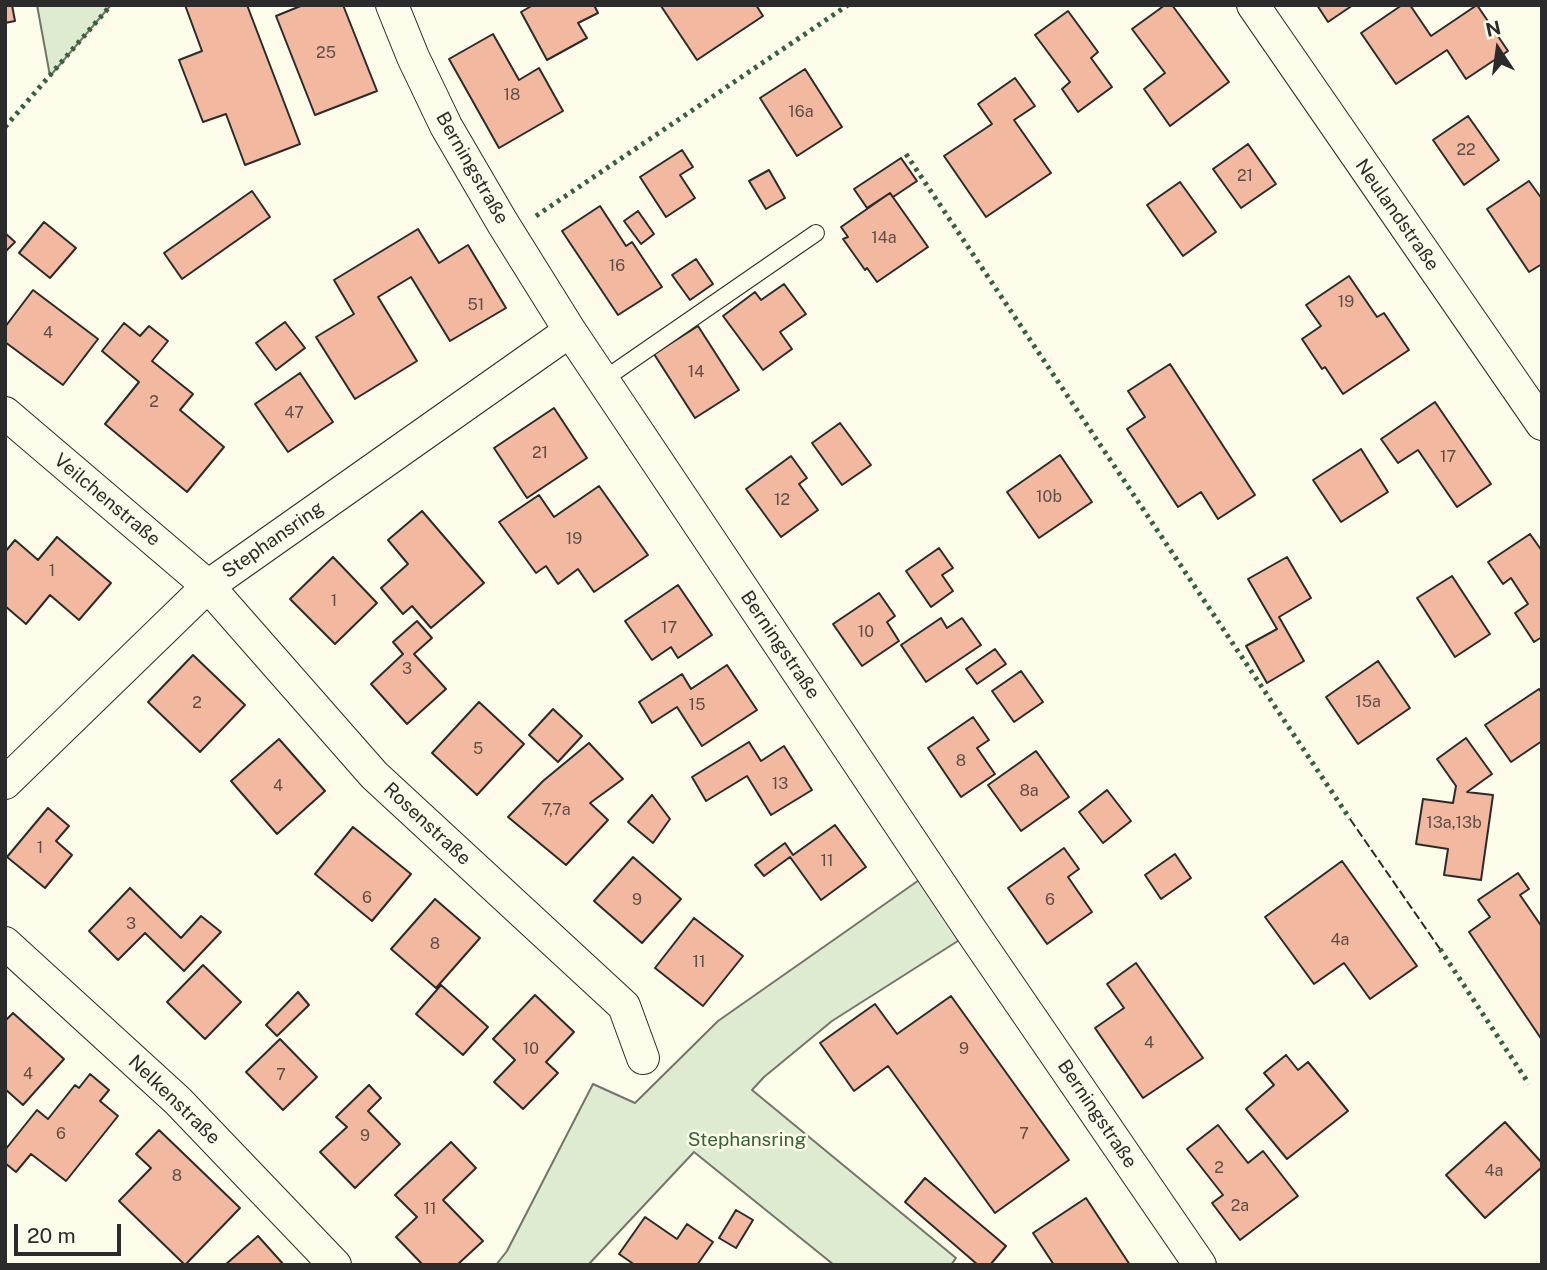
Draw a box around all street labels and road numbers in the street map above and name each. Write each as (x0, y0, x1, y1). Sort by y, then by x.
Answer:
street label: Berningstraße (431, 108, 513, 228)
street label: Neulandstraße (1350, 155, 1444, 275)
street label: Veilchenstraße (49, 449, 165, 551)
street label: Stephansring (218, 497, 328, 583)
street label: Berningstraße (735, 587, 825, 703)
street label: Rosenstraße (379, 778, 475, 870)
street label: Nelkenstraße (123, 1051, 225, 1149)
street label: Berningstraße (1052, 1056, 1142, 1172)

